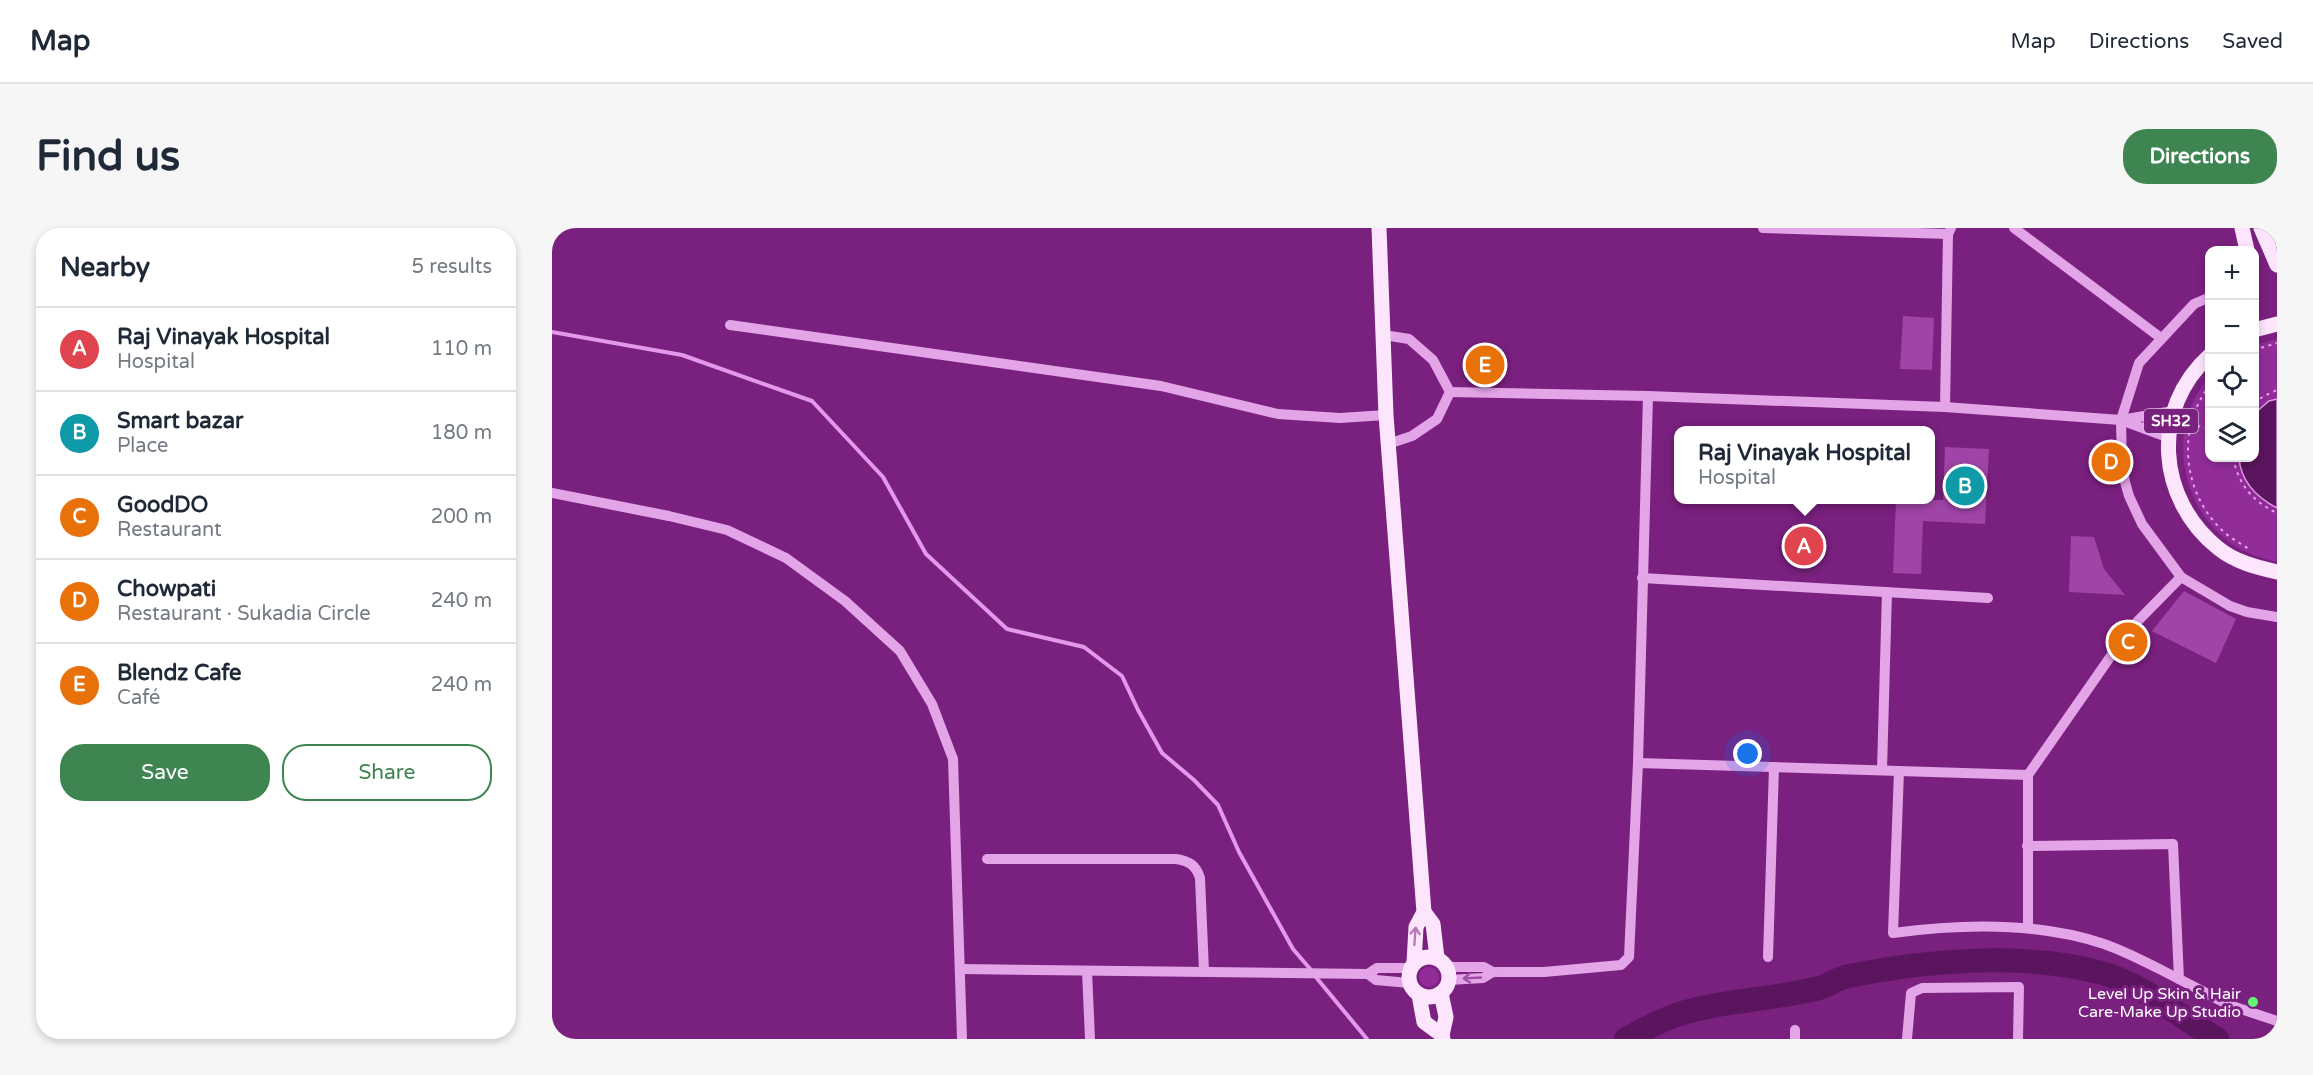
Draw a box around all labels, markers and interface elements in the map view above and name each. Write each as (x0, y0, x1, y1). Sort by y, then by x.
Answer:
text: Map (30, 24, 90, 58)
text: Map (2010, 29, 2056, 54)
text: Directions (2089, 29, 2189, 54)
text: Saved (2222, 29, 2283, 54)
button: Directions (2123, 129, 2277, 184)
text: Find us (36, 131, 180, 182)
map controls (2205, 246, 2259, 462)
button: + (2205, 246, 2259, 300)
text: Nearby (60, 252, 150, 283)
text: 5 results (412, 255, 492, 279)
button: − (2205, 300, 2259, 354)
text: Raj Vinayak Hospital (117, 324, 330, 350)
text: A (72, 337, 87, 361)
text: 110 m (431, 337, 492, 361)
pin: E (1466, 342, 1504, 388)
text: Hospital (117, 350, 195, 374)
button: locate (2205, 354, 2259, 408)
text: Smart bazar (117, 408, 243, 434)
button: layers (2205, 408, 2259, 462)
road number: SH32 (2144, 409, 2198, 433)
text: B (73, 421, 86, 445)
text: 180 m (431, 421, 492, 445)
popup (1674, 426, 1935, 504)
text: Place (117, 434, 168, 458)
text: Raj Vinayak Hospital (1698, 440, 1911, 466)
pin: D (2092, 440, 2130, 484)
pin: B (1946, 464, 1984, 508)
text: Hospital (1698, 466, 1776, 490)
text: GoodDO (117, 492, 208, 518)
text: C (73, 505, 86, 529)
text: 200 m (431, 505, 492, 529)
text: Restaurant (117, 518, 222, 542)
pin: A (1784, 524, 1824, 568)
text: Chowpati (117, 576, 216, 602)
text: D (72, 589, 87, 613)
text: 240 m (431, 589, 492, 613)
text: Restaurant · Sukadia Circle (117, 602, 371, 626)
pin: C (2108, 620, 2148, 664)
text: Blendz Cafe (117, 660, 242, 686)
text: E (73, 673, 86, 697)
text: 240 m (431, 673, 492, 697)
text: Café (117, 686, 160, 710)
your location (1733, 739, 1762, 768)
button: Save (60, 744, 270, 801)
button: Share (282, 744, 492, 801)
one-way arrow (1410, 927, 1421, 947)
one-way arrow (1462, 973, 1482, 984)
place label: Level Up Skin & Hair Care-Make Up Studio (2078, 984, 2242, 1022)
marker: Level Up Skin & Hair Care-Make Up Studio (2246, 995, 2260, 1009)

